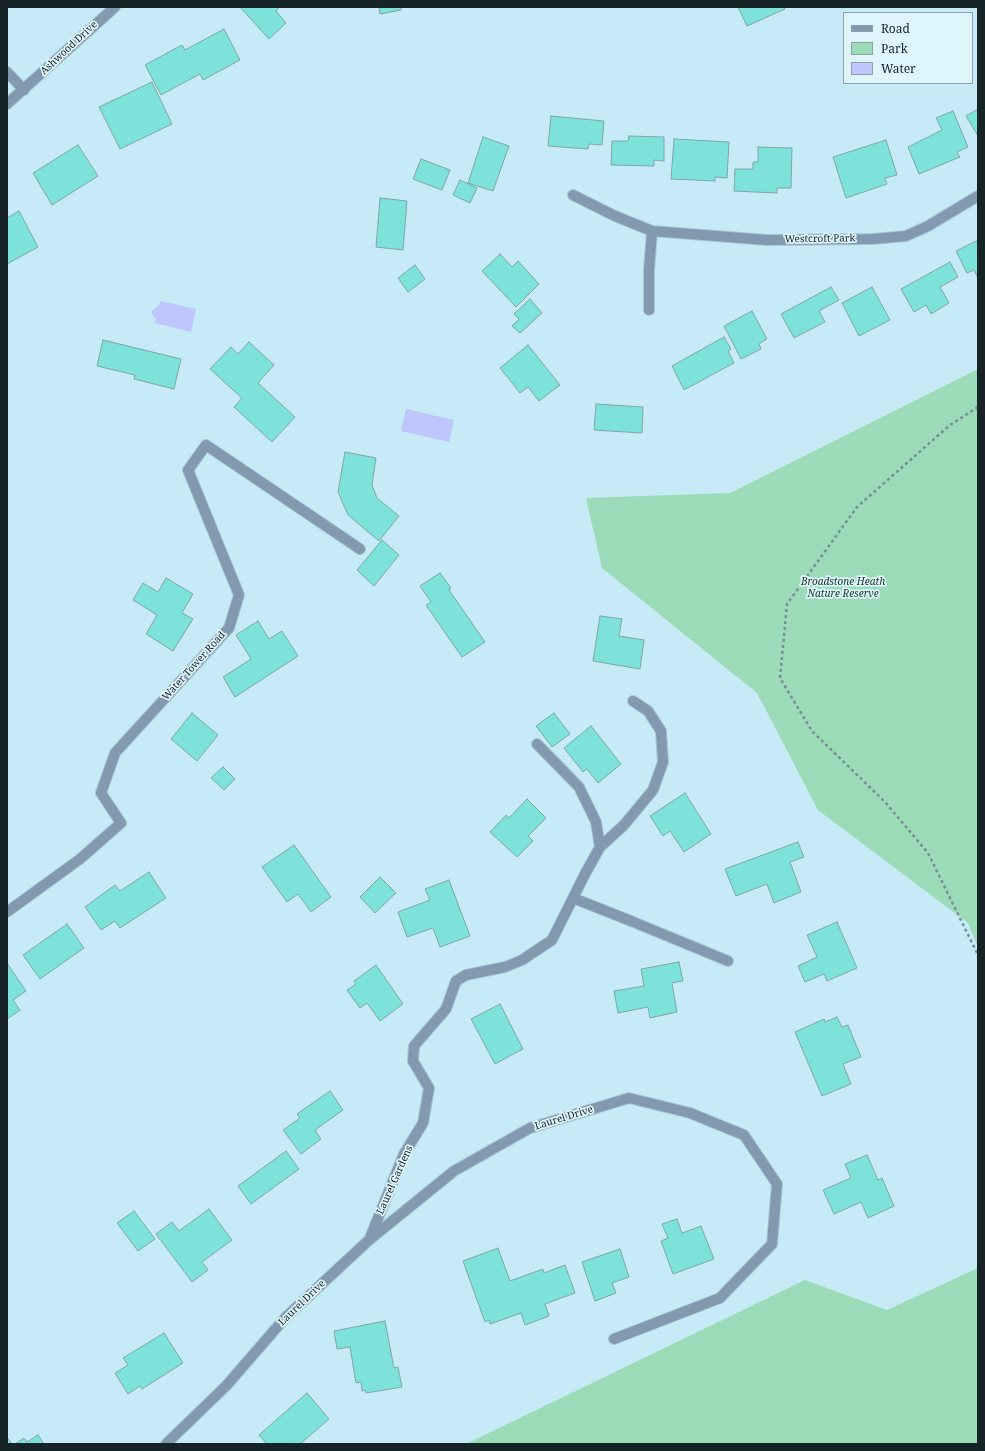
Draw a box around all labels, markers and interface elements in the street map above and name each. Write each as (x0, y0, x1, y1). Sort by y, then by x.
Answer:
legend (843, 12, 973, 84)
street label: Ashwood Drive (38, 19, 100, 77)
text: Road (881, 20, 910, 37)
text: Park (881, 40, 908, 57)
text: Water (881, 60, 916, 77)
street label: Westcroft Park (785, 232, 855, 246)
park label: Broadstone Heath Nature Reserve (801, 576, 885, 600)
street label: Water Tower Road (160, 629, 228, 703)
street label: Laurel Drive (533, 1103, 595, 1133)
street label: Laurel Gardens (374, 1144, 416, 1216)
street label: Laurel Drive (276, 1278, 328, 1328)

